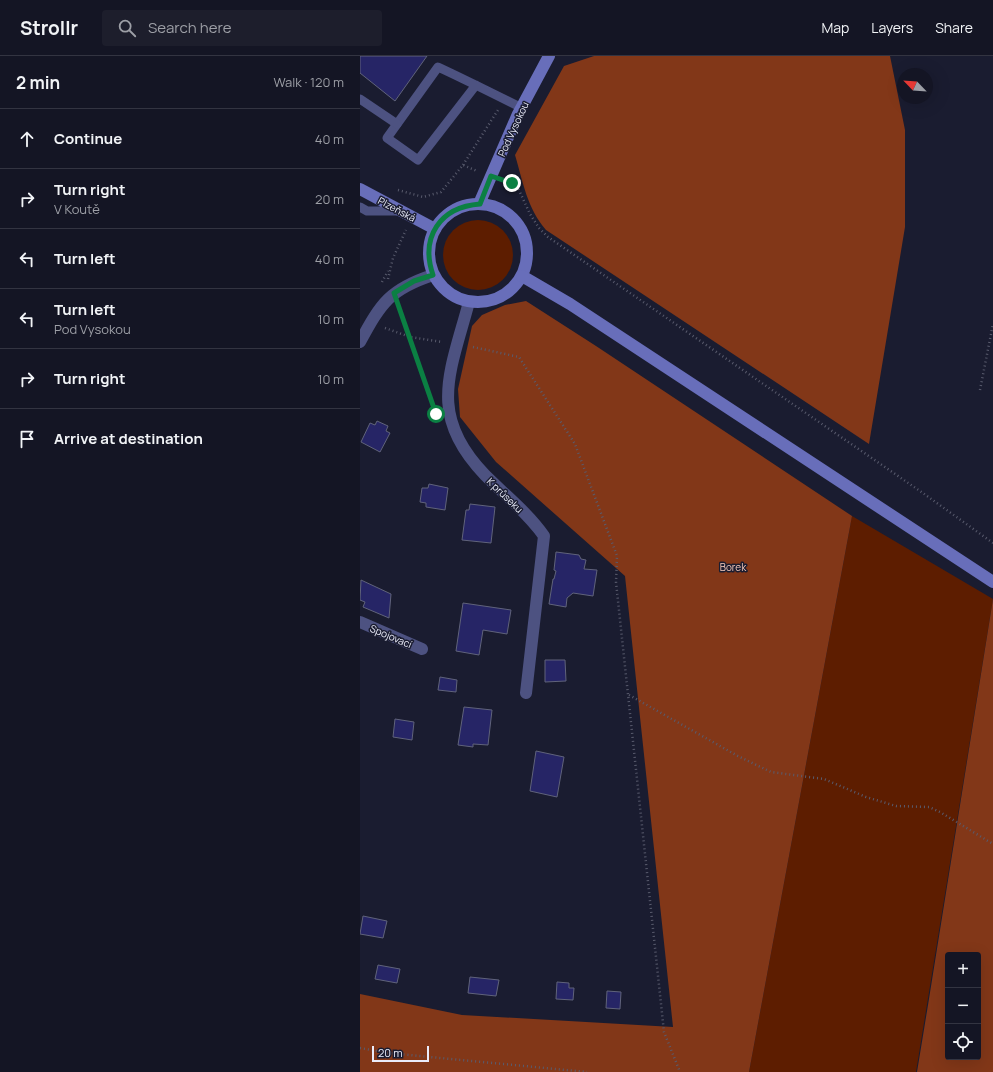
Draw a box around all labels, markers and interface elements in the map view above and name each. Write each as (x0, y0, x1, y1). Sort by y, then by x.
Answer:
search box (102, 10, 382, 46)
text: Strollr (20, 15, 78, 41)
icon: search (116, 17, 138, 39)
text: Search here (148, 17, 231, 38)
text: Map (821, 18, 849, 37)
text: Layers (871, 18, 913, 37)
text: Share (935, 18, 973, 37)
north arrow (897, 68, 933, 104)
text: 2 min (16, 71, 60, 94)
text: Walk · 120 m (274, 73, 344, 91)
street label: Pod Vysokou (494, 99, 532, 159)
icon: ahead (16, 128, 38, 150)
text: Continue (54, 128, 122, 149)
text: 40 m (315, 130, 344, 148)
route end (503, 174, 521, 192)
text: Turn right (54, 179, 125, 200)
icon: right (16, 188, 38, 210)
text: 20 m (315, 190, 344, 208)
street label: Plzeňská (376, 193, 418, 225)
text: V Koutě (54, 200, 100, 218)
icon: left (16, 248, 38, 270)
text: Turn left (54, 248, 116, 269)
text: 40 m (315, 250, 344, 268)
text: Turn left (54, 299, 116, 320)
icon: left (16, 308, 38, 330)
text: 10 m (317, 310, 344, 328)
text: Pod Vysokou (54, 320, 131, 338)
icon: right (16, 368, 38, 390)
text: Turn right (54, 368, 125, 389)
text: 10 m (317, 370, 344, 388)
route start (427, 405, 445, 423)
icon: arrive (16, 428, 38, 450)
text: Arrive at destination (54, 428, 203, 449)
street label: K průseku (484, 474, 526, 516)
park label: Borek (720, 560, 747, 574)
street label: Spojovací (368, 621, 415, 651)
map controls (945, 952, 981, 1060)
button: + (945, 952, 981, 988)
button: − (945, 988, 981, 1024)
button: locate (945, 1024, 981, 1060)
scale bar (372, 1044, 429, 1063)
text: 20 m (378, 1045, 403, 1060)

